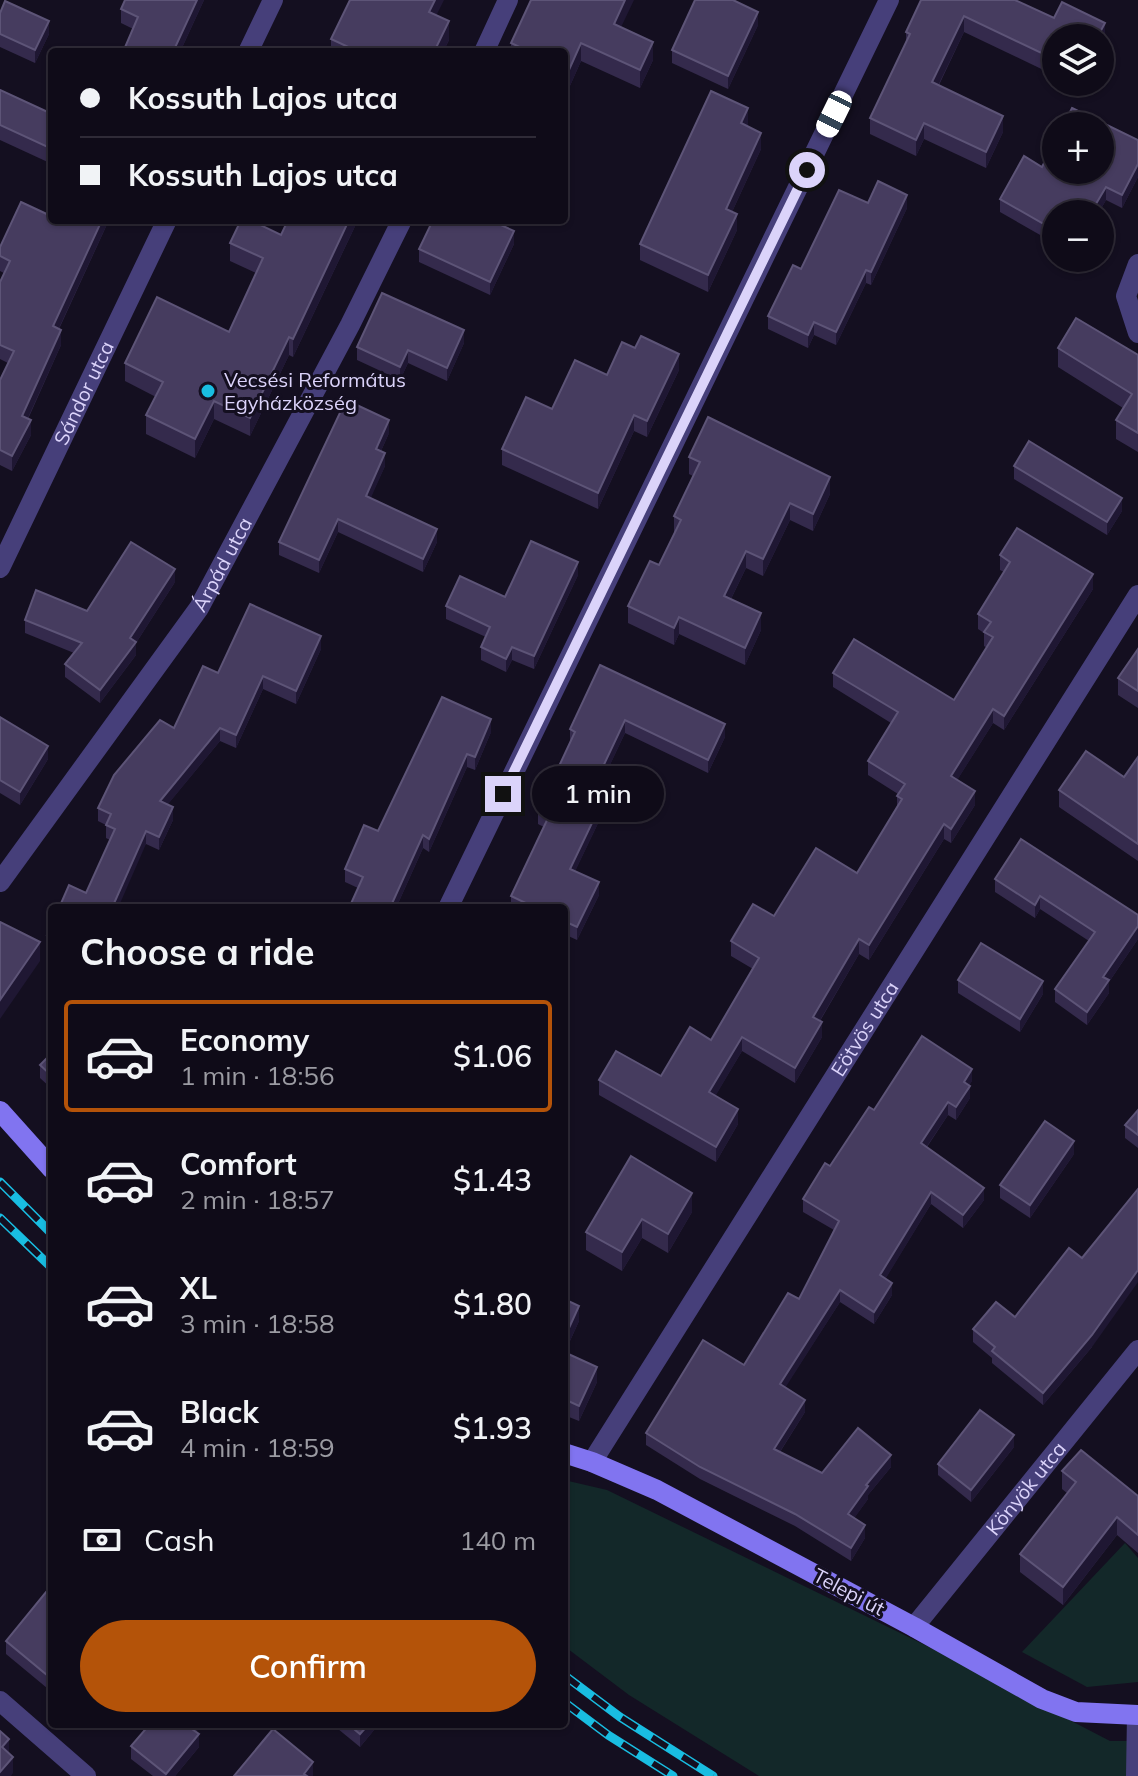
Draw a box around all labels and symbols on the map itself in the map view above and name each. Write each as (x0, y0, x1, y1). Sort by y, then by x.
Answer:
car (813, 87, 855, 141)
route start (789, 152, 825, 188)
street label: Sándor utca (48, 337, 119, 449)
place label: Vecsési Református Egyházközség (224, 367, 406, 415)
marker: Vecsési Református Egyházközség (199, 382, 217, 400)
street label: Árpád utca (186, 513, 257, 616)
callout: 1 min (531, 766, 663, 822)
route end (485, 776, 521, 812)
street label: Eötvös utca (825, 976, 904, 1081)
street label: Könyök utca (980, 1436, 1071, 1540)
street label: Telepi út (809, 1562, 889, 1621)

